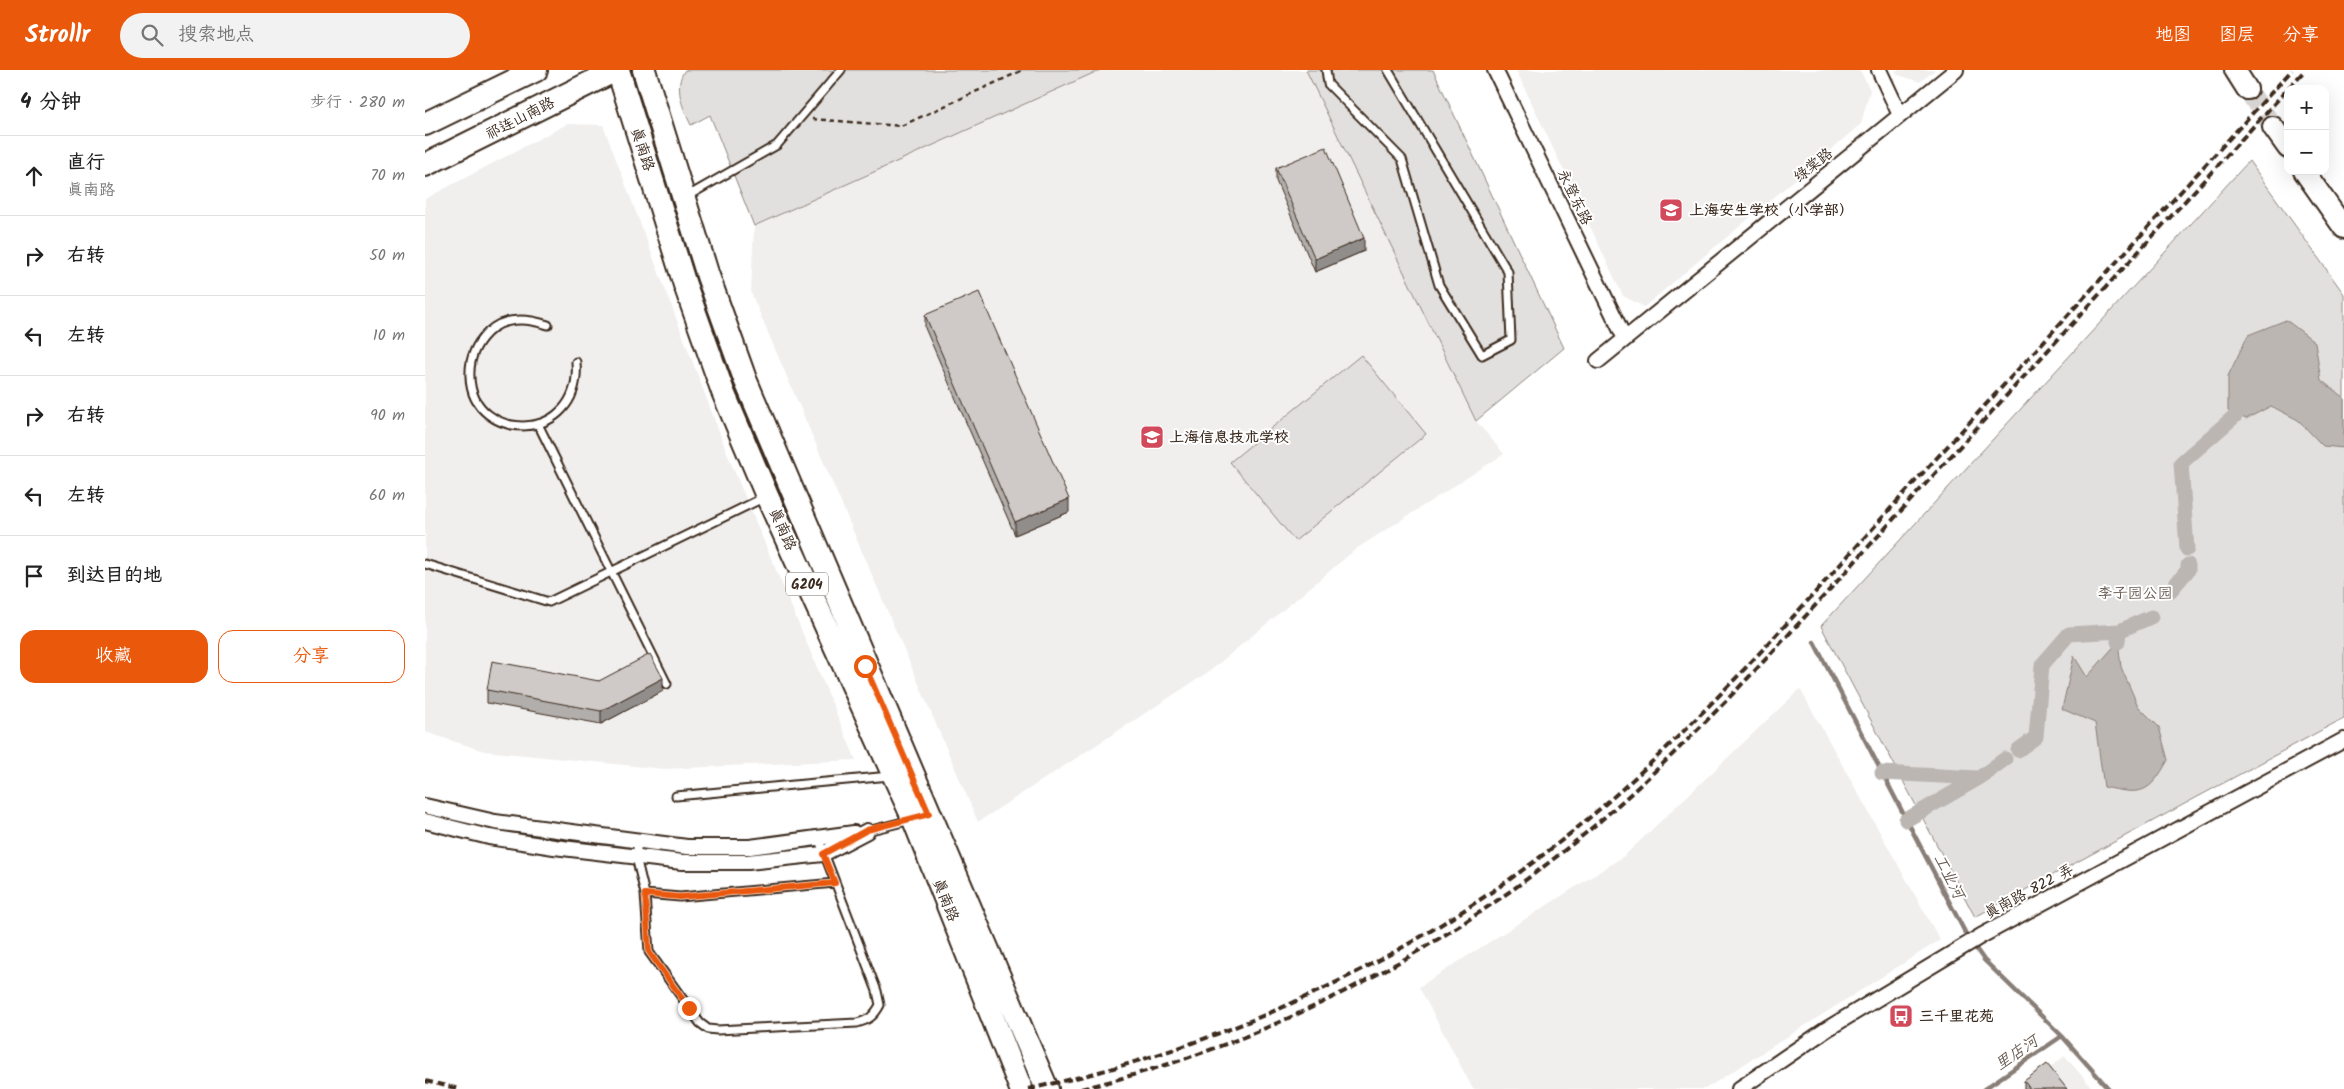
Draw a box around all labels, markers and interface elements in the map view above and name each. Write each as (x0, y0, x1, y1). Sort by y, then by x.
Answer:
search box (120, 13, 470, 58)
text: Strollr (25, 16, 90, 55)
text: 搜索地点 (178, 20, 254, 50)
icon: search (138, 21, 166, 49)
text: 地图 (2155, 21, 2191, 50)
text: 图层 (2219, 21, 2255, 50)
text: 分享 (2283, 21, 2319, 50)
map controls (2284, 85, 2329, 175)
button: + (2284, 85, 2329, 130)
text: 4 分钟 (20, 86, 82, 119)
text: 步行 · 280 m (310, 90, 405, 115)
street label: 祁连山南路 (482, 91, 559, 147)
street label: 真南路 (624, 124, 660, 174)
button: − (2284, 130, 2329, 175)
street label: 绿棠路 (1789, 142, 1839, 189)
text: 直行 (67, 148, 105, 178)
icon: ahead (20, 162, 48, 190)
text: 70 m (370, 163, 405, 188)
street label: 永登东路 (1550, 165, 1598, 230)
text: 真南路 (67, 178, 115, 203)
school or university icon: 上海安生学校（小学部） (1658, 197, 1684, 223)
place label: 上海安生学校（小学部） (1689, 199, 1854, 223)
text: 右转 (67, 241, 105, 271)
icon: right (20, 242, 48, 270)
text: 50 m (369, 243, 405, 268)
text: 左转 (67, 321, 105, 351)
icon: left (20, 322, 48, 350)
text: 10 m (373, 323, 405, 348)
text: 右转 (67, 401, 105, 431)
icon: right (20, 402, 48, 430)
text: 90 m (370, 403, 405, 428)
school or university icon: 上海信息技术学校 (1139, 424, 1165, 450)
place label: 上海信息技术学校 (1169, 426, 1289, 450)
text: 左转 (67, 481, 105, 511)
icon: left (20, 482, 48, 510)
text: 60 m (369, 483, 405, 508)
street label: 真南路 (762, 504, 802, 555)
text: 到达目的地 (67, 561, 162, 591)
icon: arrive (20, 562, 48, 590)
road number: G204 (786, 572, 828, 596)
park label: 李子园公园 (2097, 582, 2173, 606)
button: 收藏 (20, 630, 208, 683)
button: 分享 (218, 630, 405, 683)
route start (854, 655, 877, 678)
water label: 工业河 (1927, 850, 1972, 906)
street label: 真南路 822 弄 (1980, 858, 2079, 926)
street label: 真南路 (926, 875, 965, 926)
route end (678, 997, 701, 1020)
bus stop icon: 三千里花苑 (1888, 1003, 1914, 1029)
place label: 三千里花苑 (1919, 1005, 1994, 1029)
water label: 里店河 (1990, 1028, 2046, 1077)

